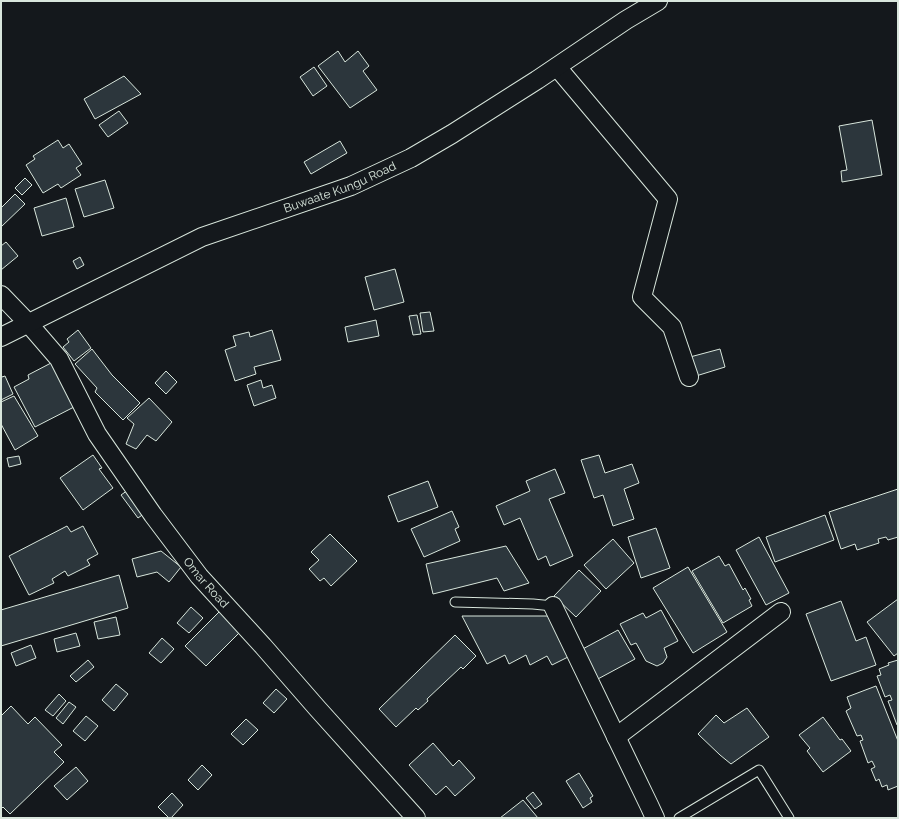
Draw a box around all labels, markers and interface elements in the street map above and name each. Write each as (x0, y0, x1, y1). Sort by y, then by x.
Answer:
street label: Buwaate Kungu Road (282, 159, 398, 216)
street label: Omar Road (180, 555, 232, 611)

